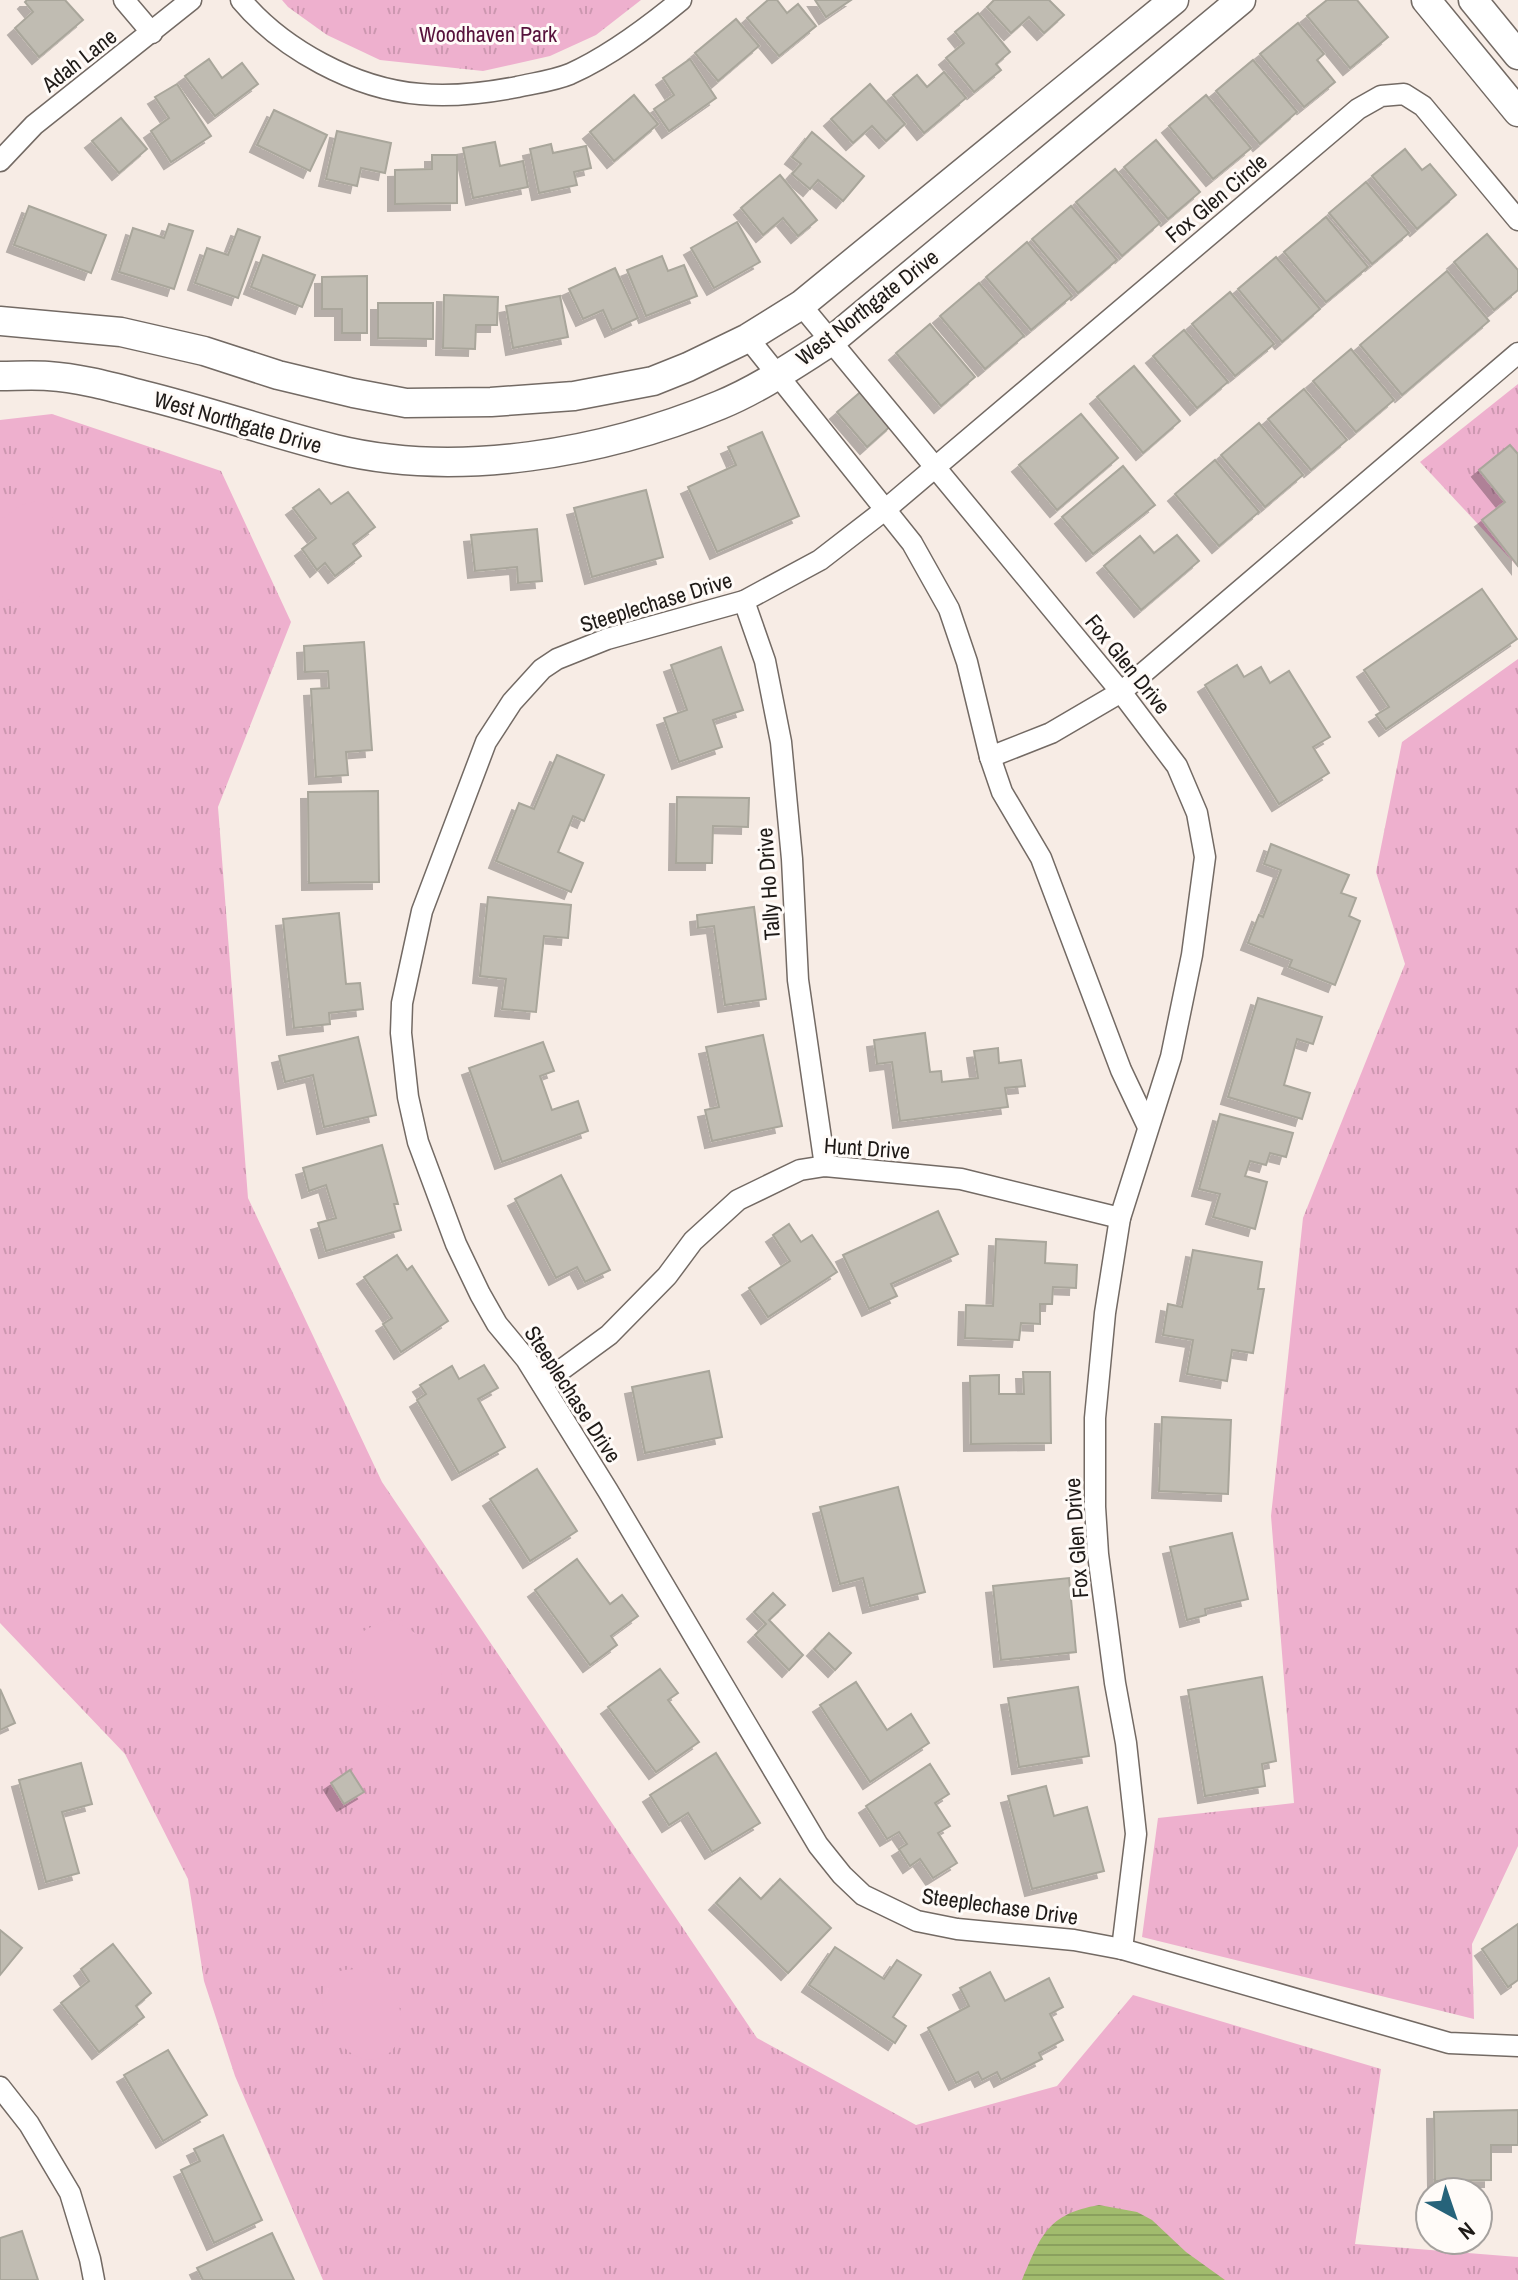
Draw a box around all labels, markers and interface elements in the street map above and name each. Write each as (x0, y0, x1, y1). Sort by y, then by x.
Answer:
park label: Woodhaven Park (419, 19, 558, 49)
street label: Adah Lane (35, 21, 123, 99)
street label: Fox Glen Circle (1159, 147, 1273, 249)
street label: West Northgate Drive (790, 242, 944, 372)
street label: West Northgate Drive (151, 384, 325, 460)
street label: Steeplechase Drive (576, 565, 736, 639)
street label: Fox Glen Drive (1078, 608, 1178, 720)
street label: Tally Ho Drive (749, 827, 787, 941)
street label: Hunt Drive (823, 1130, 911, 1166)
street label: Steeplechase Drive (518, 1320, 628, 1468)
street label: Fox Glen Drive (1057, 1477, 1095, 1599)
street label: Steeplechase Drive (920, 1880, 1080, 1932)
north arrow (1414, 2176, 1494, 2256)
text: N (1452, 2216, 1481, 2247)

